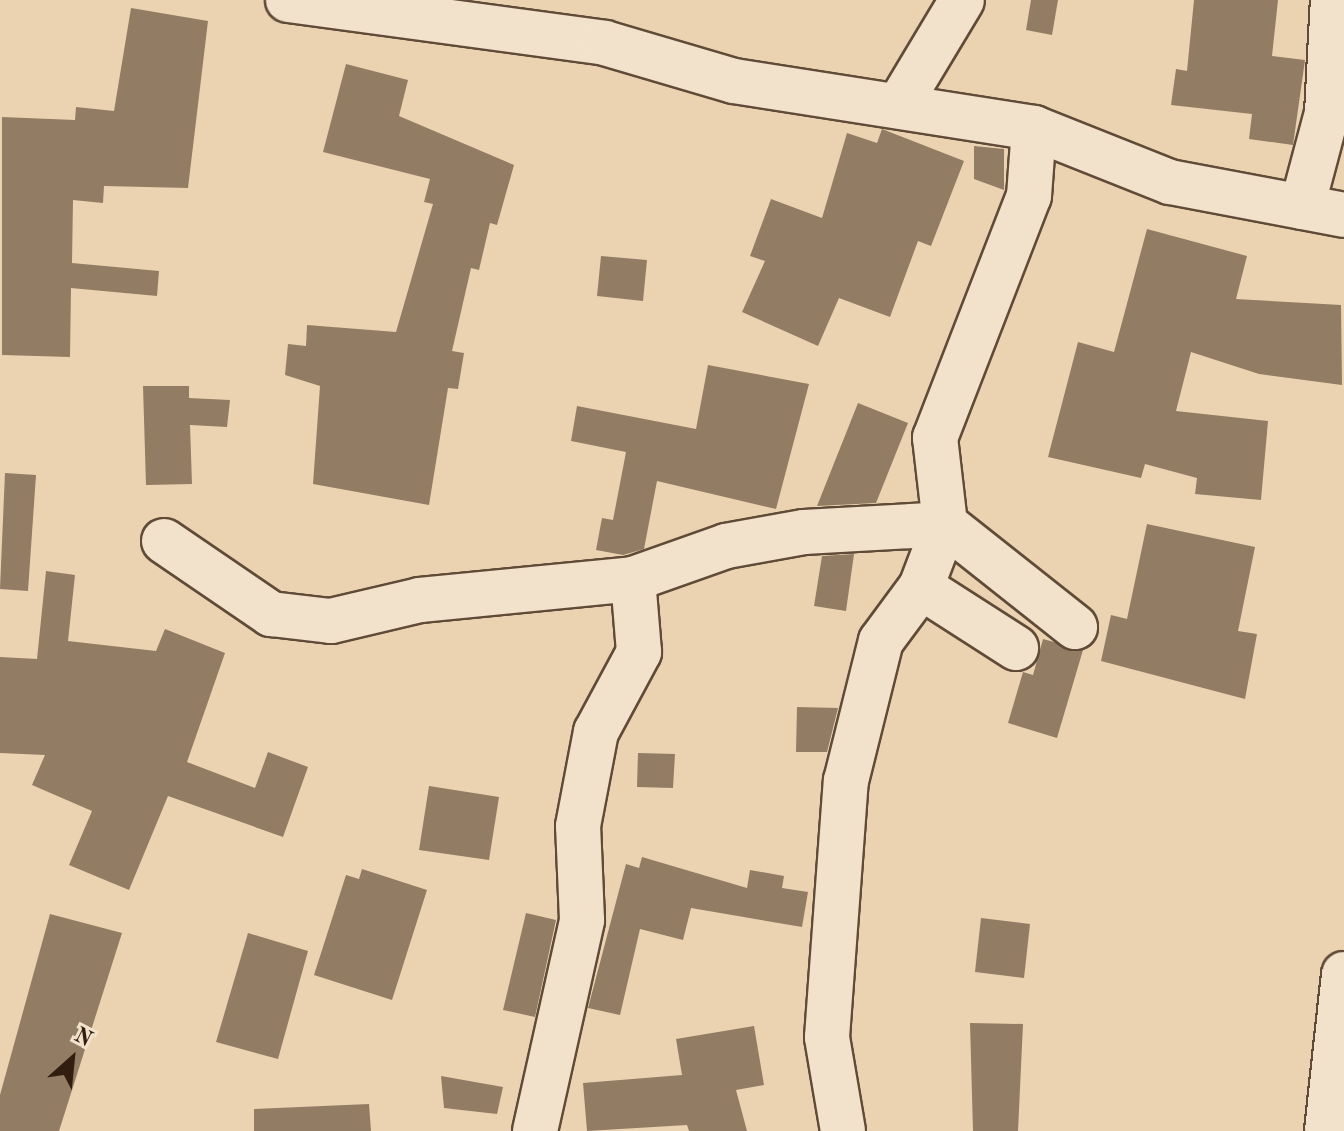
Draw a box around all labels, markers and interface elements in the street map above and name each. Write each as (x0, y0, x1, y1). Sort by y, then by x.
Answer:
north arrow (32, 1019, 112, 1099)
text: N (70, 1024, 95, 1051)

